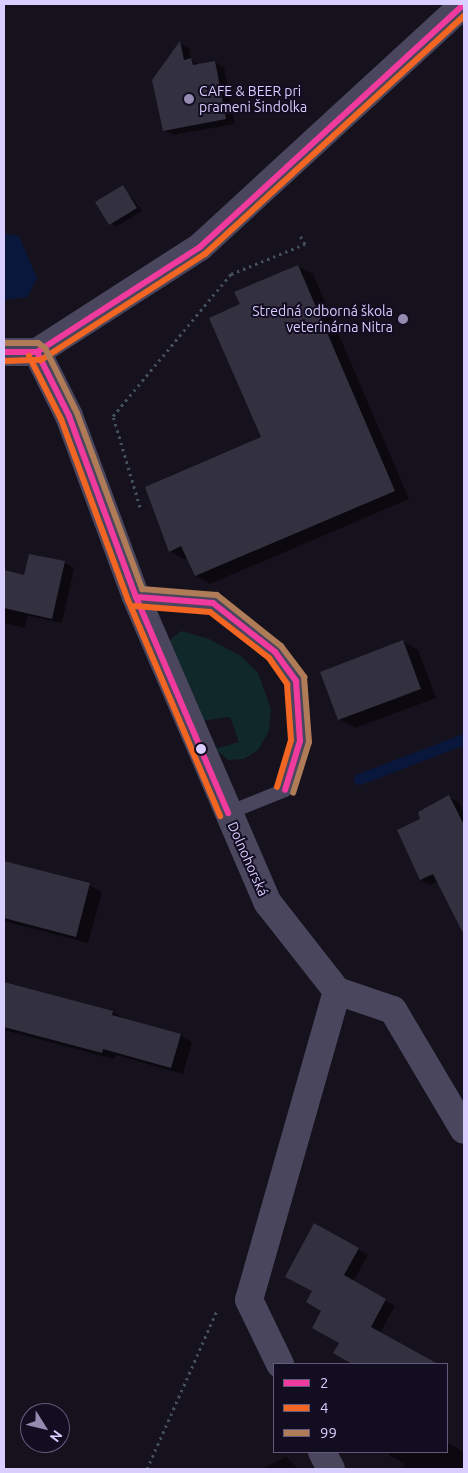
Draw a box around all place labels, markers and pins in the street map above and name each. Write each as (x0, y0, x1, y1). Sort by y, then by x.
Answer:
place label: CAFE & BEER pri prameni Šindolka (199, 83, 307, 115)
marker: CAFE & BEER pri prameni Šindolka (183, 93, 195, 105)
place label: Stredná odborná škola veterinárna Nitra (252, 303, 393, 336)
marker: Stredná odborná škola veterinárna Nitra (397, 313, 409, 325)
unlabelled marker (196, 744, 206, 754)

